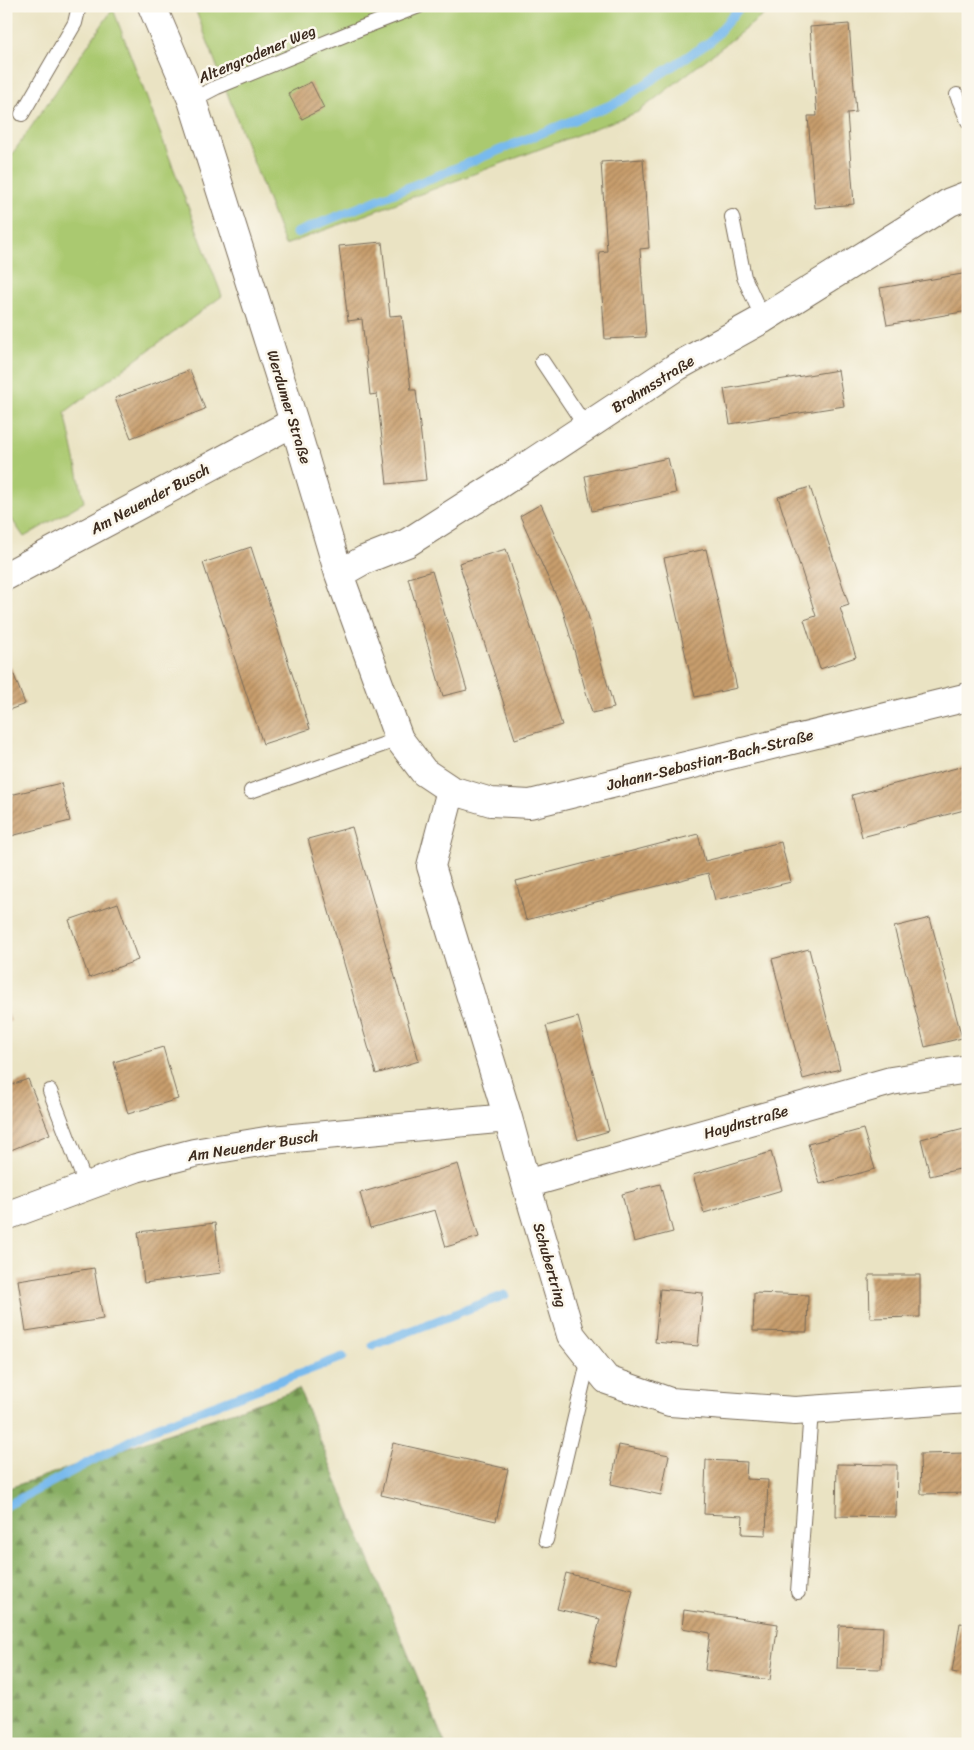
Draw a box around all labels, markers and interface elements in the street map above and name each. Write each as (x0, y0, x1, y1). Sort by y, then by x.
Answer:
street label: Altengrodener Weg (193, 17, 320, 91)
street label: Werdumer Straße (259, 347, 319, 467)
street label: Brahmsstraße (606, 348, 700, 420)
street label: Am Neuender Busch (85, 456, 215, 542)
street label: Johann-Sebastian-Bach-Straße (603, 722, 816, 799)
street label: Haydnstraße (701, 1097, 792, 1147)
street label: Am Neuender Busch (185, 1123, 320, 1169)
street label: Schubertring (525, 1220, 575, 1311)

